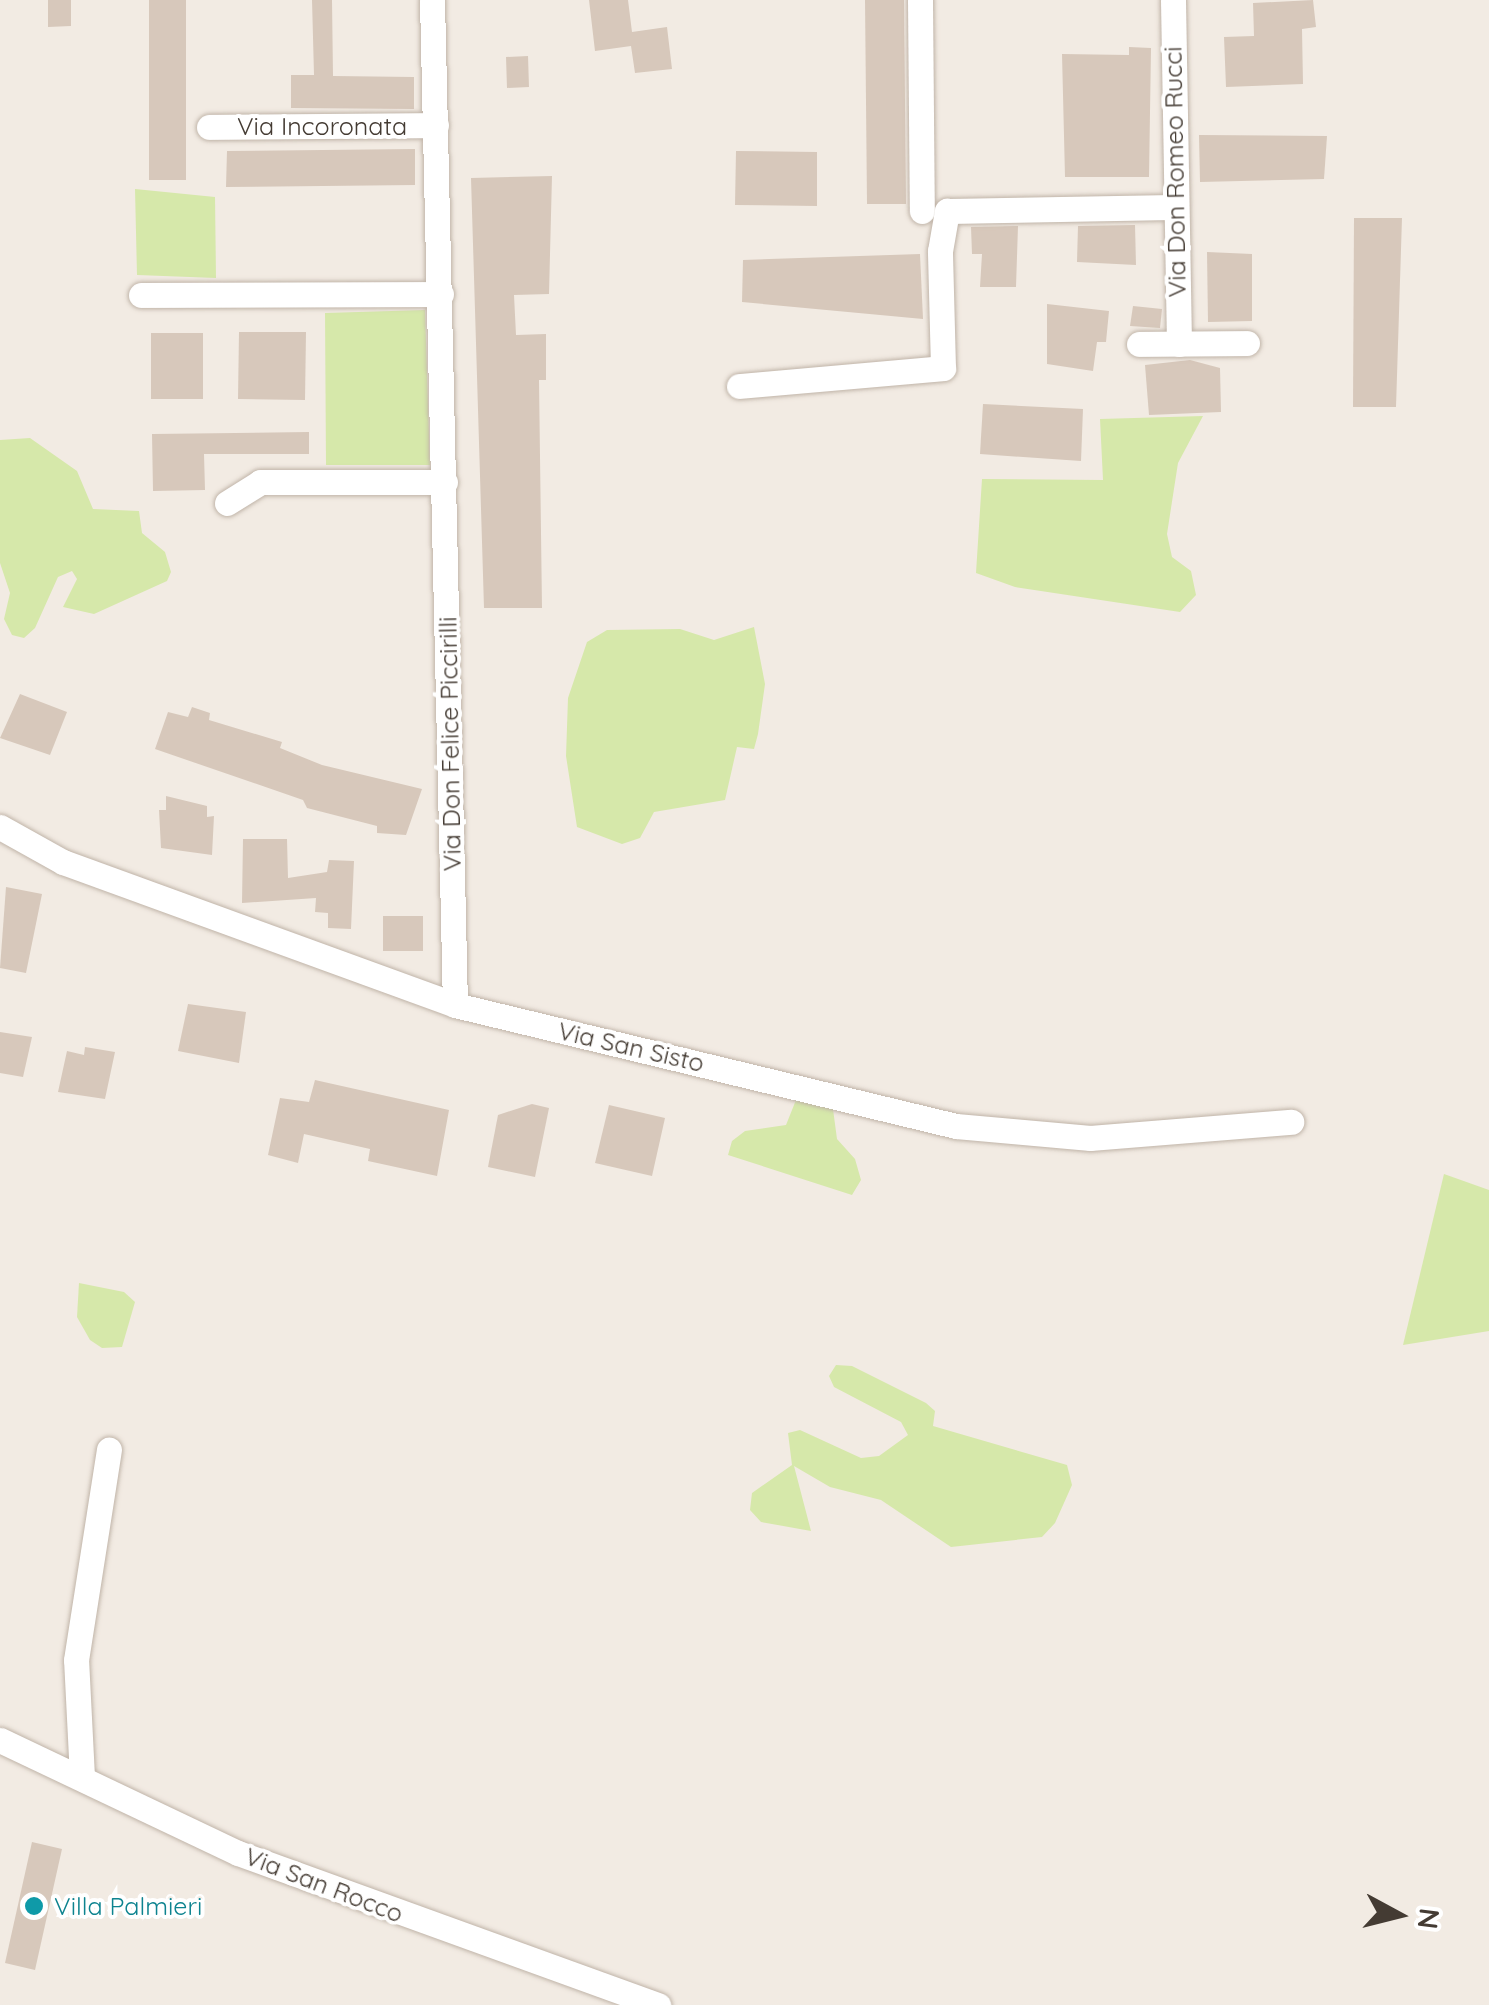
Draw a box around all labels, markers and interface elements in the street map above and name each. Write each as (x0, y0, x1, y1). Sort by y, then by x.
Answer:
street label: Via Don Romeo Rucci (1158, 46, 1192, 298)
street label: Via Incoronata (237, 111, 407, 141)
street label: Via Don Felice Piccirilli (433, 616, 467, 872)
street label: Via San Sisto (555, 1016, 707, 1078)
street label: Via San Rocco (241, 1841, 407, 1929)
north arrow (1349, 1865, 1449, 1965)
place label: Villa Palmieri (54, 1891, 202, 1921)
marker: Villa Palmieri (23, 1895, 45, 1917)
text: N (1411, 1906, 1448, 1931)

